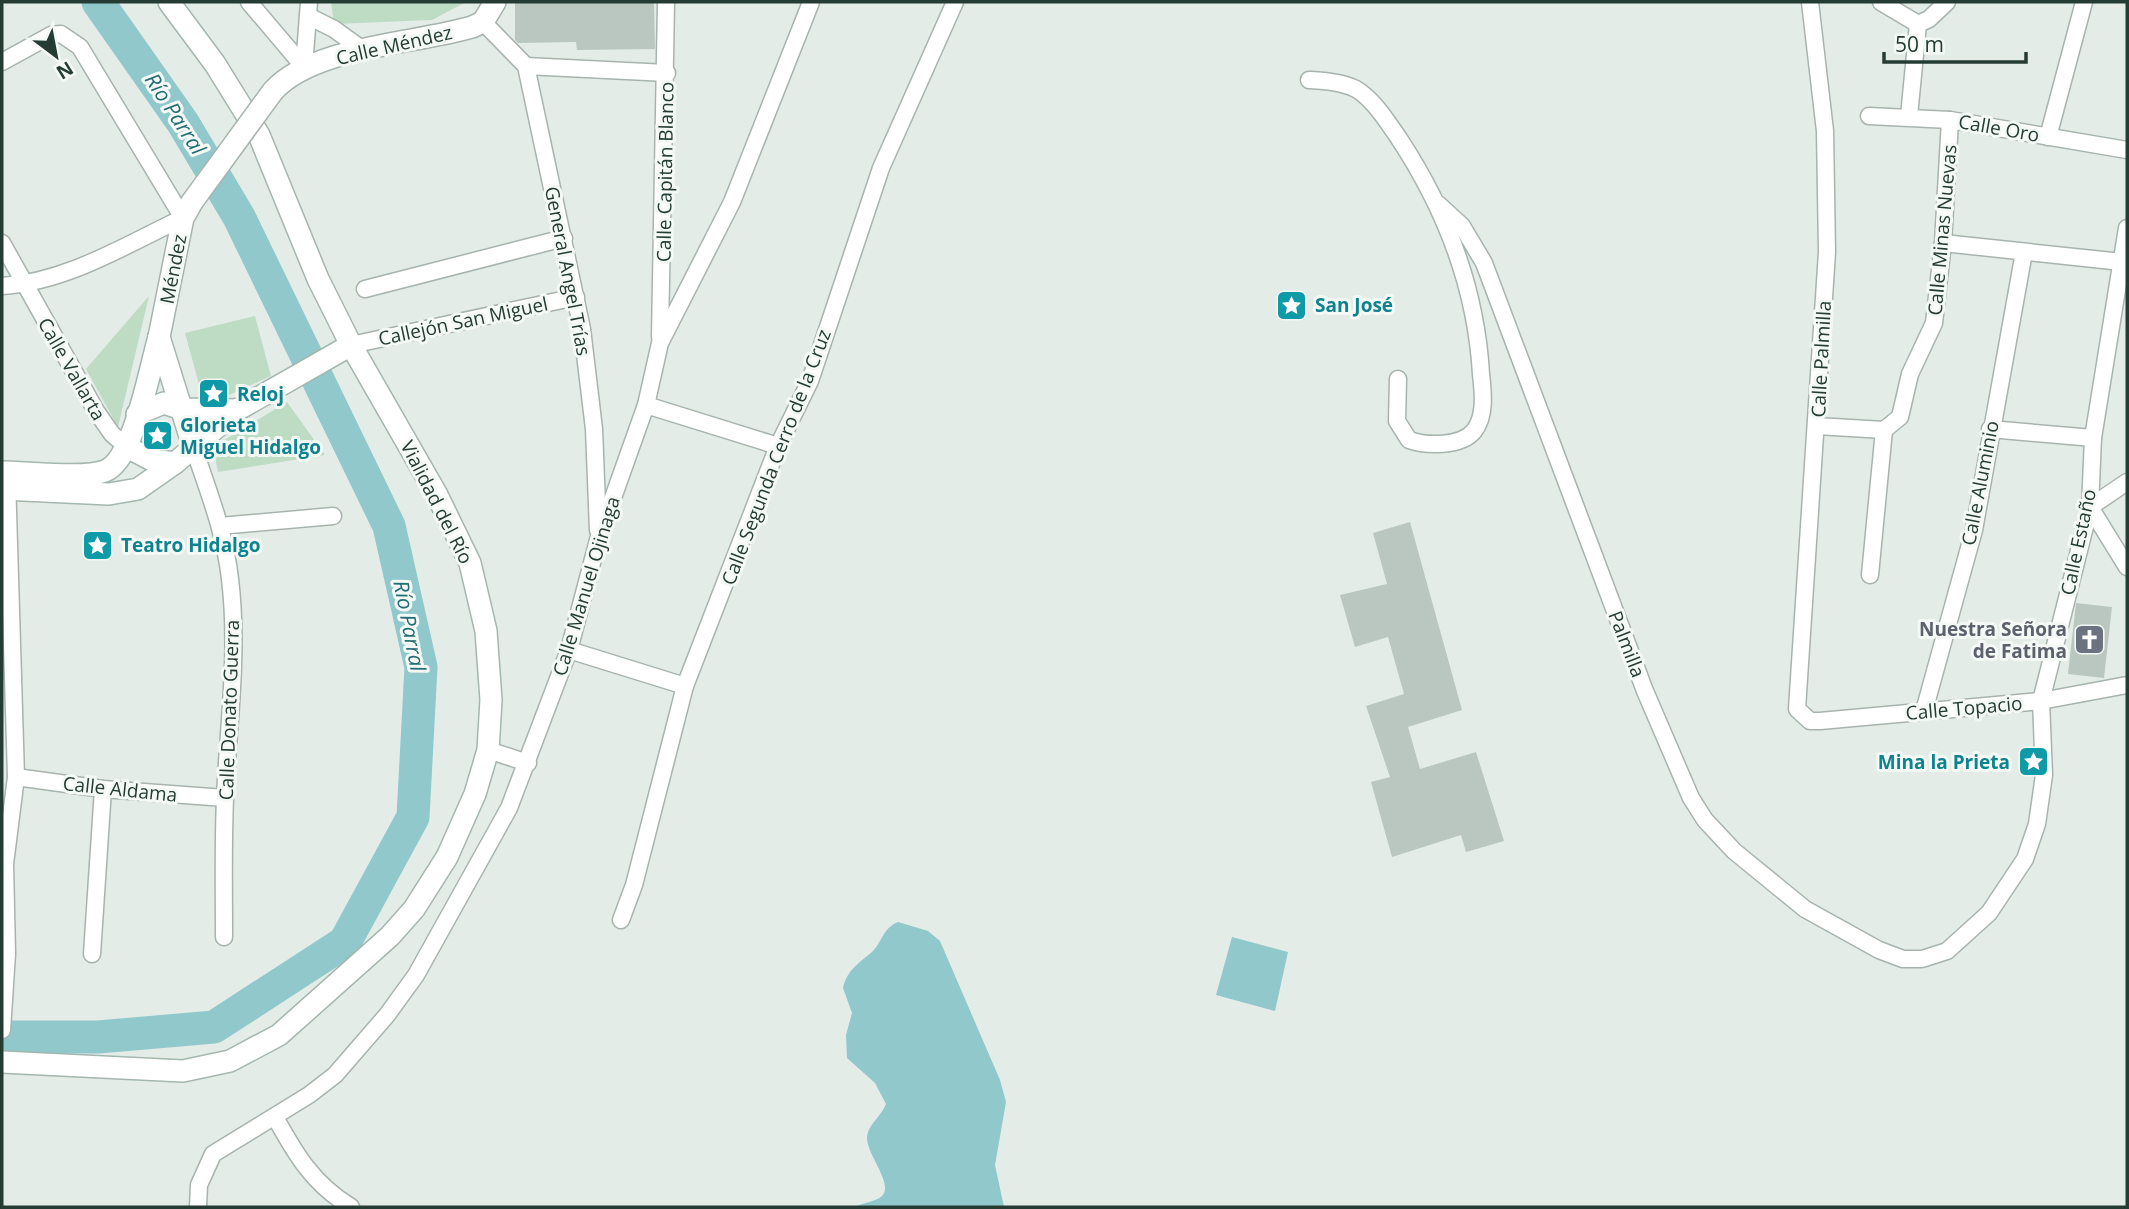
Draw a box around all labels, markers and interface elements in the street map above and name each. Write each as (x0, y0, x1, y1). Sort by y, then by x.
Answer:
street label: Calle Méndez (333, 19, 455, 71)
north arrow (21, 21, 91, 91)
scale bar (1884, 21, 2026, 65)
text: 50 m (1895, 30, 1944, 58)
text: N (52, 55, 78, 86)
water label: Río Parral (139, 67, 213, 160)
street label: Calle Capitán Blanco (650, 82, 680, 262)
street label: Calle Oro (1957, 108, 2041, 148)
street label: Calle Minas Nuevas (1922, 143, 1962, 317)
street label: General Angel Trías (539, 184, 597, 358)
street label: Méndez (154, 232, 193, 306)
place icon: San José (1275, 288, 1309, 322)
street label: Callejón San Miguel (376, 290, 550, 352)
place label: San José (1315, 292, 1393, 318)
street label: Calle Palmilla (1805, 300, 1837, 418)
street label: Calle Vallarta (32, 313, 112, 425)
street label: Calle Segunda Cerro de la Cruz (715, 325, 837, 589)
place icon: Reloj (197, 377, 231, 411)
place label: Reloj (237, 381, 284, 407)
place label: Glorieta Miguel Hidalgo (180, 412, 321, 460)
street label: Calle Aluminio (1955, 418, 2005, 548)
place icon: Glorieta Miguel Hidalgo (140, 419, 174, 453)
street label: Vialidad del Río (395, 436, 479, 568)
street label: Calle Estaño (2054, 487, 2102, 597)
street label: Calle Manuel Ojinaga (546, 493, 626, 679)
place icon: Teatro Hidalgo (81, 528, 115, 562)
place label: Teatro Hidalgo (121, 532, 260, 558)
water label: Río Parral (387, 578, 433, 674)
street label: Palmilla (1602, 607, 1652, 681)
place label: Nuestra Señora de Fatima (1919, 616, 2067, 664)
street label: Calle Donato Guerra (213, 619, 245, 801)
church icon: Nuestra Señora de Fatima (2073, 623, 2107, 657)
street label: Calle Topacio (1905, 690, 2023, 726)
place icon: Mina la Prieta (2016, 745, 2050, 779)
place label: Mina la Prieta (1878, 749, 2010, 775)
street label: Calle Aldama (62, 770, 178, 808)

